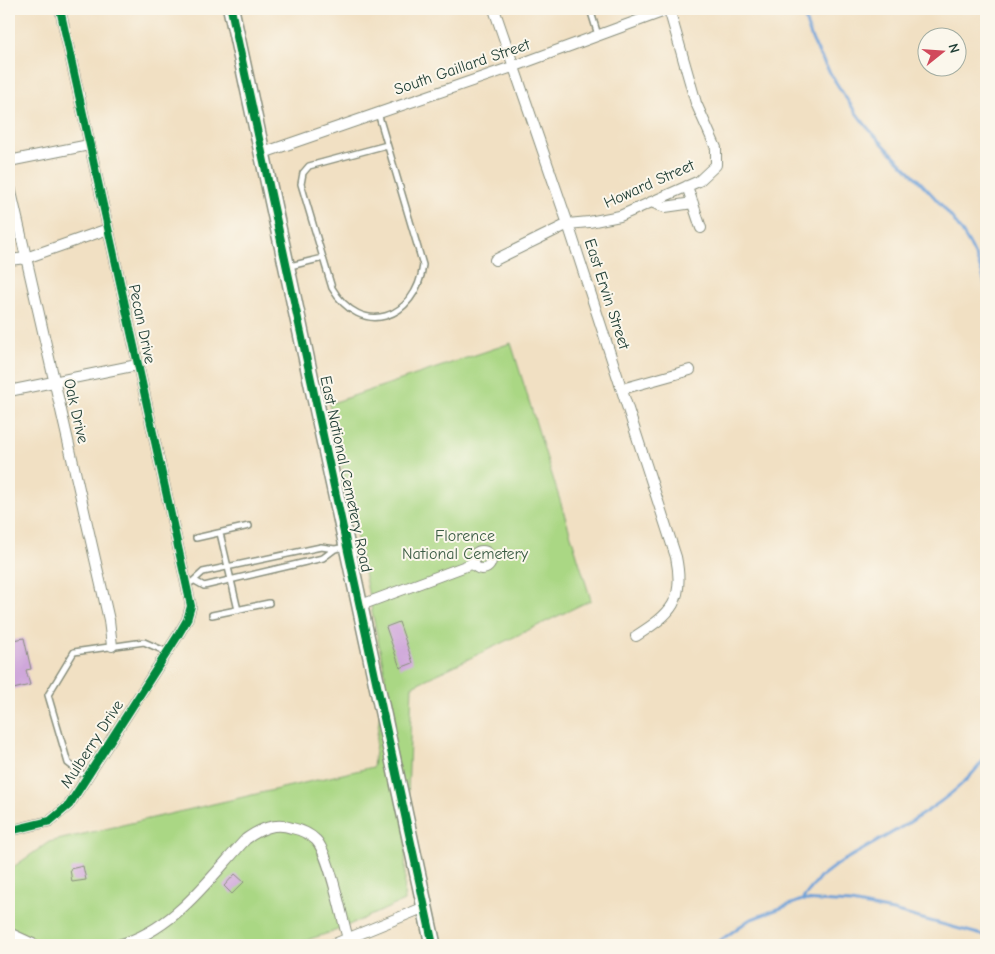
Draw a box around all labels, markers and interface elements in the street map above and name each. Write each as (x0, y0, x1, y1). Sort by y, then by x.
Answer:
north arrow (918, 28, 968, 78)
street label: South Gaillard Street (392, 35, 533, 99)
text: N (944, 41, 963, 55)
street label: Howard Street (601, 156, 697, 212)
street label: East Ervin Street (581, 237, 633, 352)
street label: Pecan Drive (125, 283, 159, 365)
street label: East National Cemetery Road (316, 374, 376, 574)
street label: Oak Drive (60, 377, 92, 445)
park label: Florence National Cemetery (402, 527, 529, 563)
street label: Mulberry Drive (57, 697, 127, 791)

